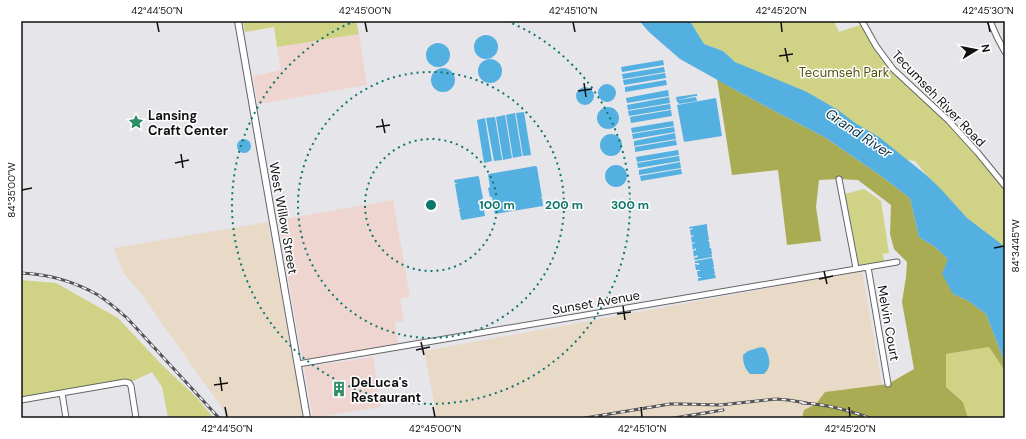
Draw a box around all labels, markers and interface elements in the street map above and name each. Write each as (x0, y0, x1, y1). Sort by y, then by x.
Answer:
text: 42°44'50"N (131, 4, 183, 17)
text: 42°45'00"N (339, 4, 391, 17)
text: 42°45'10"N (549, 4, 597, 17)
text: 42°45'20"N (755, 4, 807, 17)
text: 42°45'30"N (962, 4, 1014, 17)
north arrow (956, 30, 996, 70)
text: N (978, 43, 993, 53)
street label: Tecumseh River Road (888, 46, 989, 150)
park label: Tecumseh Park (799, 64, 890, 81)
water label: Grand River (822, 104, 896, 162)
place label: Lansing Craft Center (148, 107, 229, 139)
place icon: Lansing Craft Center (127, 113, 145, 131)
street label: West Willow Street (265, 161, 302, 275)
text: 84°35'00"W (5, 162, 18, 218)
text: 100 m (479, 197, 515, 213)
text: 200 m (545, 197, 583, 213)
text: 300 m (611, 197, 649, 213)
centre of rings (424, 198, 438, 212)
text: 84°34'45"W (1009, 219, 1022, 273)
street label: Melvin Court (873, 284, 904, 362)
street label: Sunset Avenue (551, 286, 641, 319)
place label: DeLuca's Restaurant (351, 374, 421, 406)
building icon: DeLuca's Restaurant (330, 380, 348, 398)
text: 42°44'50"N (201, 422, 253, 435)
text: 42°45'00"N (409, 422, 461, 435)
text: 42°45'10"N (618, 422, 666, 435)
text: 42°45'20"N (824, 422, 876, 435)

